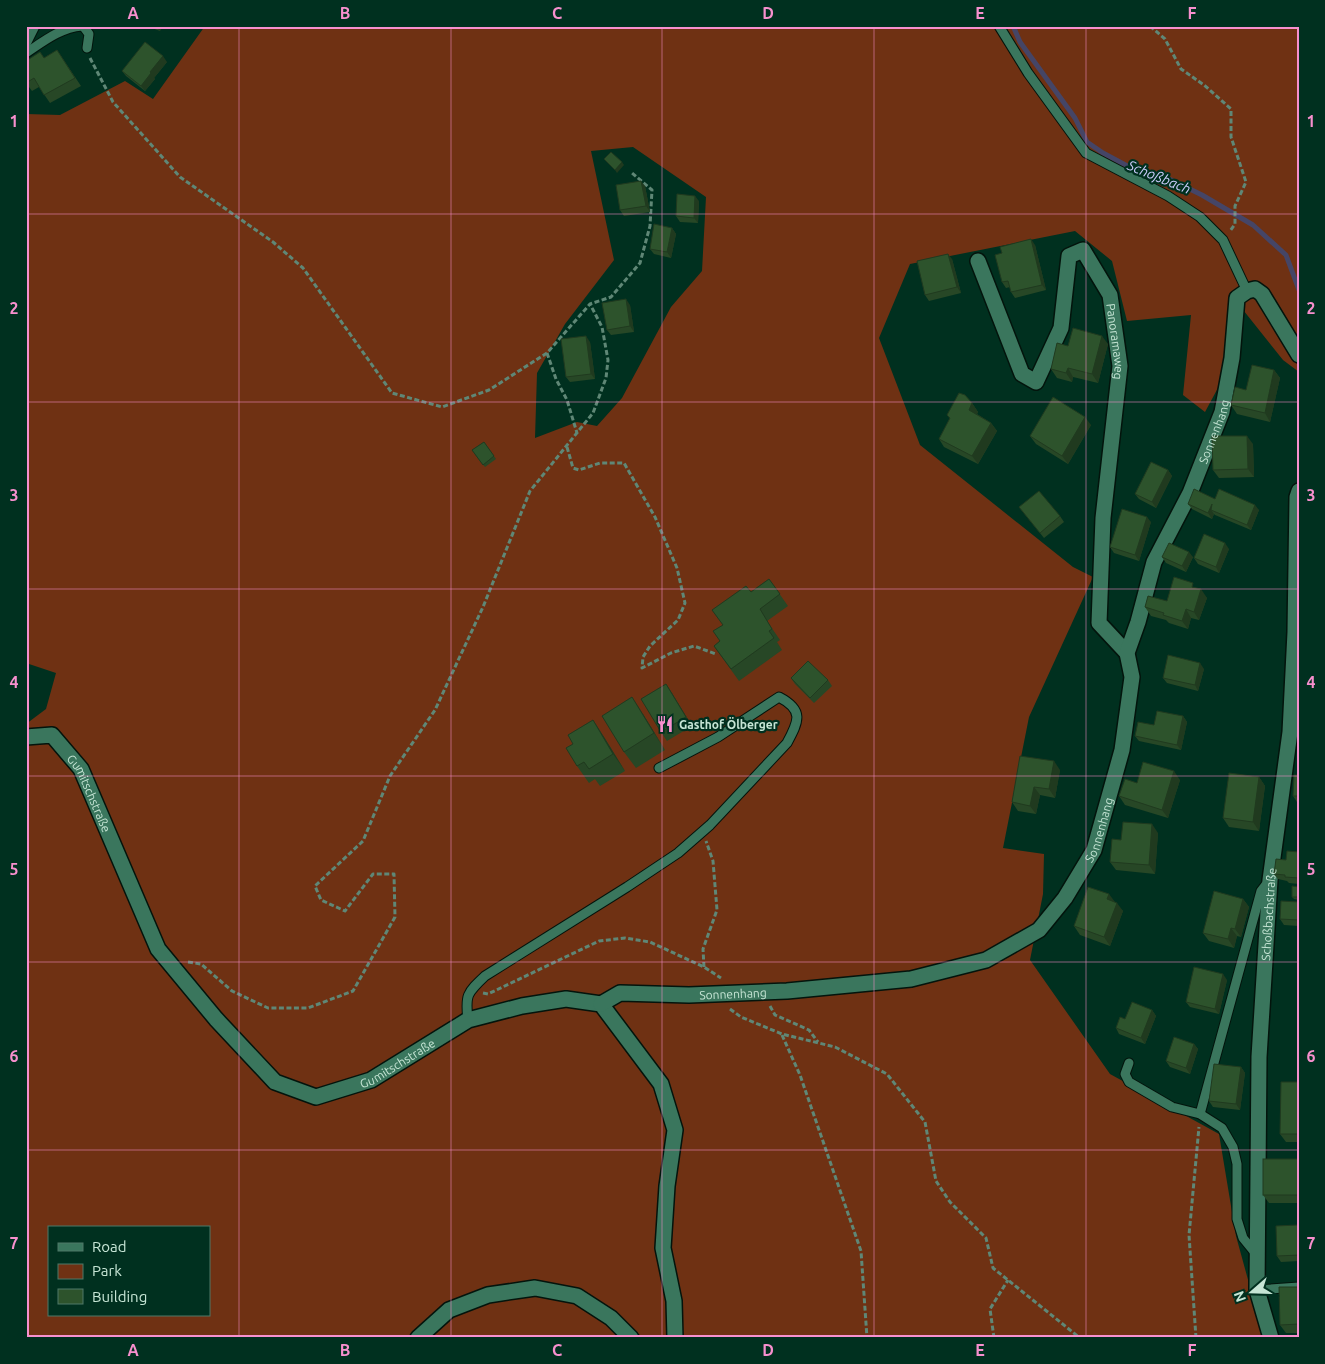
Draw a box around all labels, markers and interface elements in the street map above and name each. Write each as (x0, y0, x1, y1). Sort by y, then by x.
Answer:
text: A (127, 4, 139, 22)
text: B (340, 4, 350, 22)
text: C (552, 4, 562, 22)
text: D (762, 4, 774, 22)
text: E (975, 4, 985, 22)
text: F (1188, 4, 1197, 22)
text: 1 (9, 112, 19, 130)
text: 1 (1306, 112, 1316, 130)
water label: Schoßbach (1124, 157, 1193, 197)
text: 2 (9, 299, 19, 317)
text: 2 (1306, 299, 1316, 317)
street label: Panoramaweg (1105, 302, 1127, 380)
street label: Sonnenhang (1196, 399, 1231, 465)
text: 3 (9, 486, 19, 504)
text: 3 (1306, 486, 1316, 504)
text: 4 (9, 673, 19, 691)
text: 4 (1306, 673, 1316, 691)
restaurant icon: Gasthof Ölberger (655, 714, 675, 734)
place label: Gasthof Ölberger (679, 717, 778, 731)
street label: Gumitschstraße (65, 752, 114, 834)
street label: Sonnenhang (1082, 796, 1115, 864)
text: 5 (9, 860, 19, 878)
text: 5 (1306, 860, 1316, 878)
street label: Schoßbachstraße (1258, 867, 1278, 961)
street label: Sonnenhang (699, 985, 767, 1001)
street label: Gumitschstraße (358, 1036, 437, 1090)
text: 6 (9, 1047, 19, 1065)
text: 6 (1306, 1047, 1316, 1065)
legend (48, 1226, 210, 1316)
text: 7 (9, 1234, 19, 1252)
text: 7 (1306, 1234, 1316, 1252)
text: Road (92, 1238, 127, 1255)
text: Park (92, 1262, 122, 1279)
north arrow (1228, 1266, 1278, 1316)
text: Building (92, 1288, 147, 1305)
text: N (1230, 1289, 1249, 1304)
text: A (127, 1341, 139, 1359)
text: B (340, 1341, 350, 1359)
text: C (552, 1341, 562, 1359)
text: D (762, 1341, 774, 1359)
text: E (975, 1341, 985, 1359)
text: F (1188, 1341, 1197, 1359)

